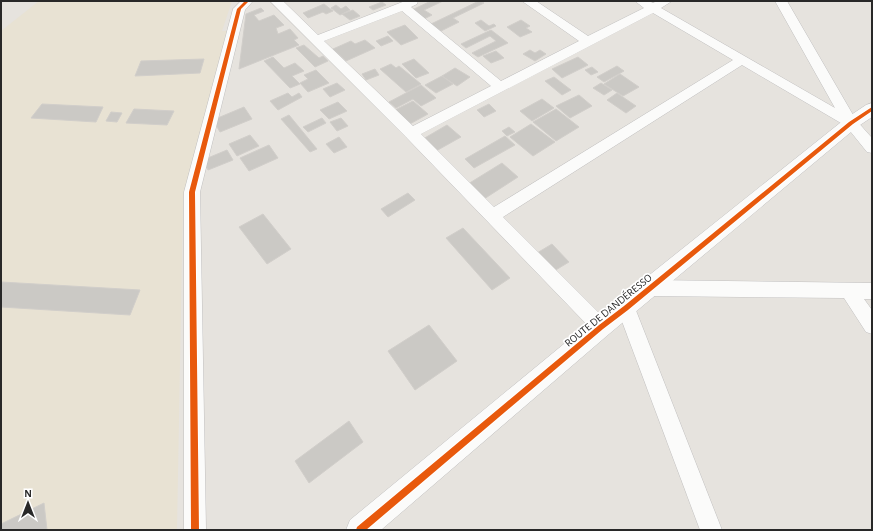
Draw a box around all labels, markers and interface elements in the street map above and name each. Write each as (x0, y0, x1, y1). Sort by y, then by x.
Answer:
street label: ROUTE DE DANDÉRESSO (562, 271, 654, 349)
north arrow (8, 483, 48, 523)
text: N (24, 488, 32, 499)

